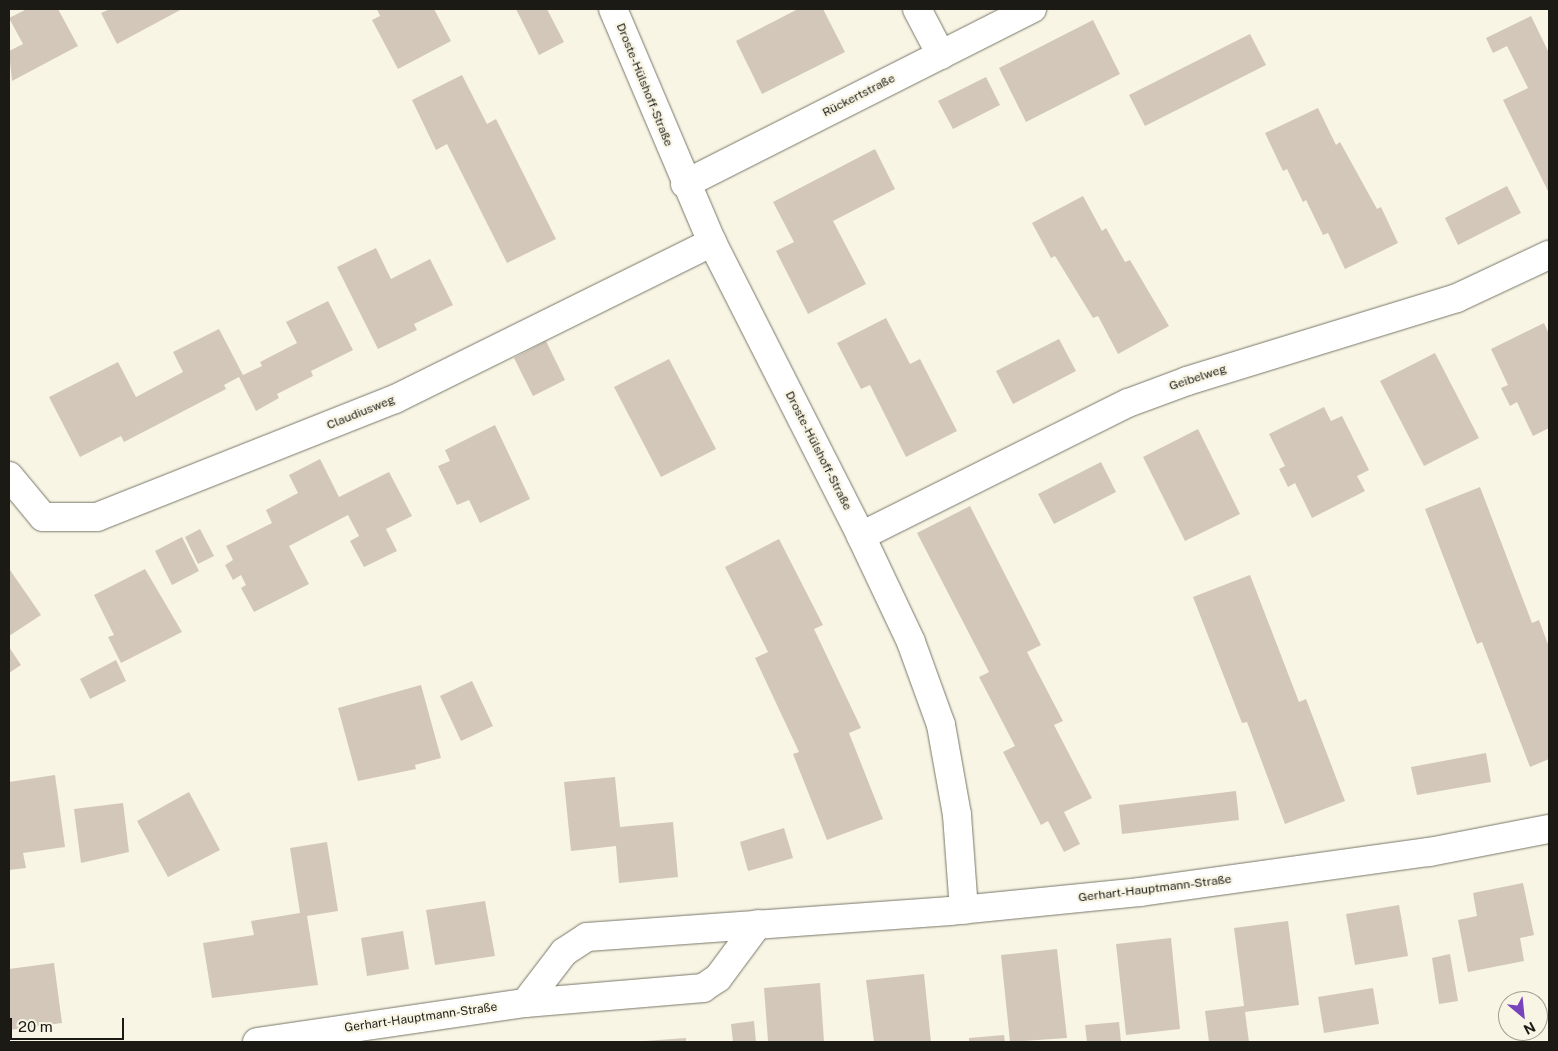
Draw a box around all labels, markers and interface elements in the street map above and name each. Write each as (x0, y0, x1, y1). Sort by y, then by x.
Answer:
street label: Droste-Hülshoff-Straße (613, 21, 675, 149)
street label: Rückertstraße (820, 72, 898, 120)
street label: Geibelweg (1168, 362, 1228, 394)
street label: Droste-Hülshoff-Straße (782, 389, 854, 513)
street label: Claudiusweg (325, 393, 397, 433)
street label: Gerhart-Hauptmann-Straße (1078, 872, 1232, 906)
north arrow (1498, 991, 1548, 1041)
street label: Gerhart-Hauptmann-Straße (344, 1000, 498, 1036)
scale bar (12, 1008, 126, 1040)
text: 20 m (18, 1018, 53, 1035)
text: N (1521, 1019, 1538, 1038)

